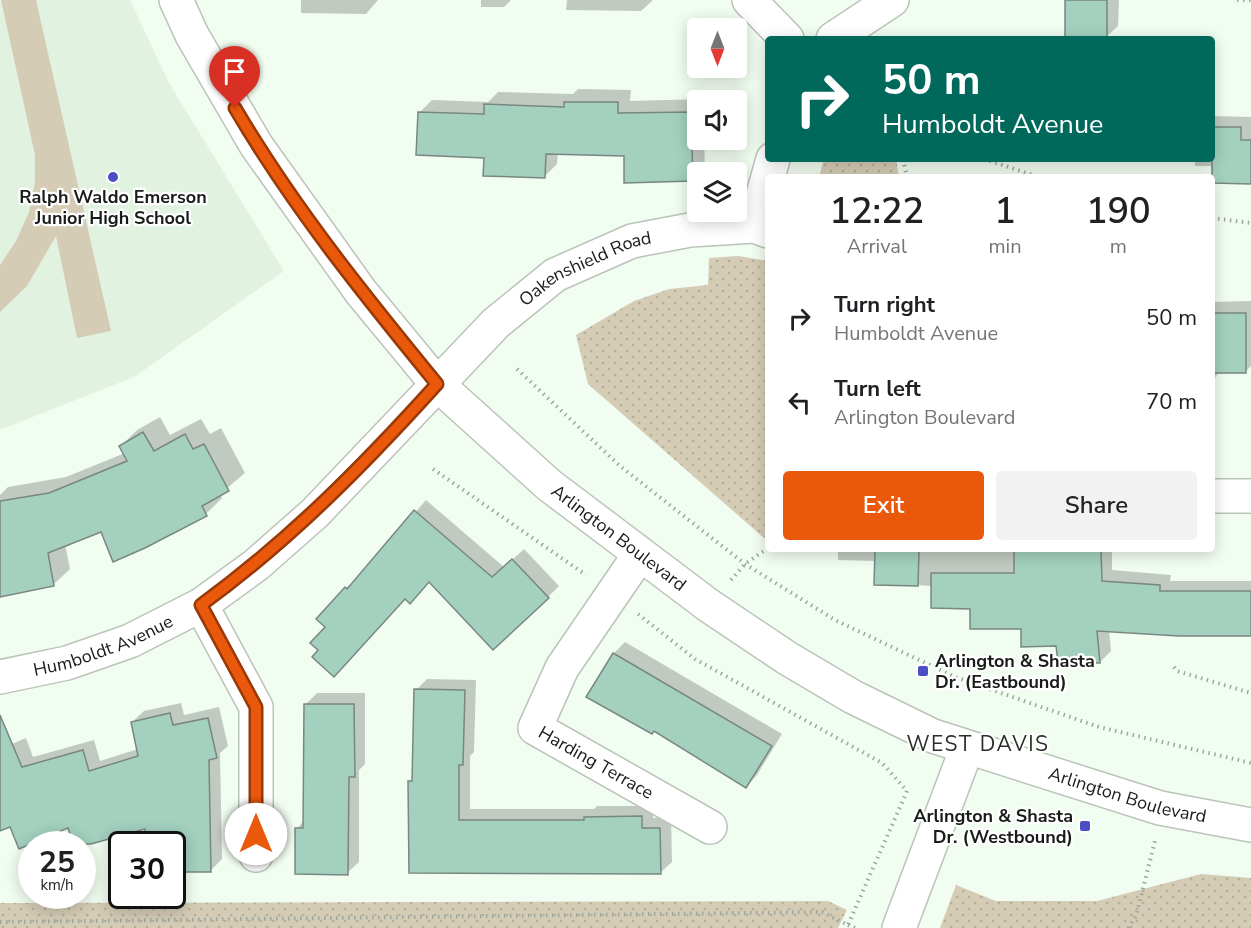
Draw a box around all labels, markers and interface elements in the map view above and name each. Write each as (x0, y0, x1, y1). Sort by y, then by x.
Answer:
north arrow (687, 18, 747, 78)
map controls (687, 18, 747, 222)
pin (209, 46, 260, 108)
text: 50 m (882, 52, 981, 109)
icon: arrive (218, 55, 251, 88)
icon: right (783, 60, 861, 138)
button: sound (687, 90, 747, 150)
text: Humboldt Avenue (882, 106, 1103, 143)
button: layers (687, 162, 747, 222)
marker: Ralph Waldo Emerson Junior High School (106, 170, 120, 184)
place label: Ralph Waldo Emerson Junior High School (19, 185, 207, 230)
text: 12:22 (829, 187, 924, 236)
text: 1 (994, 187, 1016, 236)
text: 190 (1086, 187, 1151, 236)
street label: Oakenshield Road (514, 226, 653, 312)
text: Arrival (847, 233, 907, 260)
text: min (989, 233, 1022, 260)
text: m (1110, 233, 1127, 260)
text: Turn right (834, 290, 935, 320)
icon: right (783, 302, 816, 335)
text: 50 m (1146, 303, 1197, 333)
text: Humboldt Avenue (834, 320, 998, 347)
text: Turn left (834, 374, 921, 404)
icon: left (783, 386, 816, 419)
text: 70 m (1146, 387, 1197, 417)
text: Arlington Boulevard (834, 404, 1015, 431)
button: Exit (783, 471, 984, 540)
button: Share (996, 471, 1197, 540)
street label: Arlington Boulevard (546, 479, 691, 597)
street label: Humboldt Avenue (31, 609, 177, 682)
place label: Arlington & Shasta Dr. (Eastbound) (935, 649, 1095, 694)
marker: Arlington & Shasta Dr. (Eastbound) (916, 664, 930, 678)
street label: Harding Terrace (534, 720, 658, 805)
district label: WEST DAVIS (906, 730, 1050, 758)
street label: Arlington Boulevard (1045, 761, 1208, 828)
position arrow (224, 802, 288, 866)
place label: Arlington & Shasta Dr. (Westbound) (913, 804, 1073, 849)
marker: Arlington & Shasta Dr. (Westbound) (1078, 819, 1092, 833)
speed limit sign: 30 (108, 831, 186, 909)
text: 25 (39, 842, 75, 883)
text: km/h (40, 875, 74, 895)

